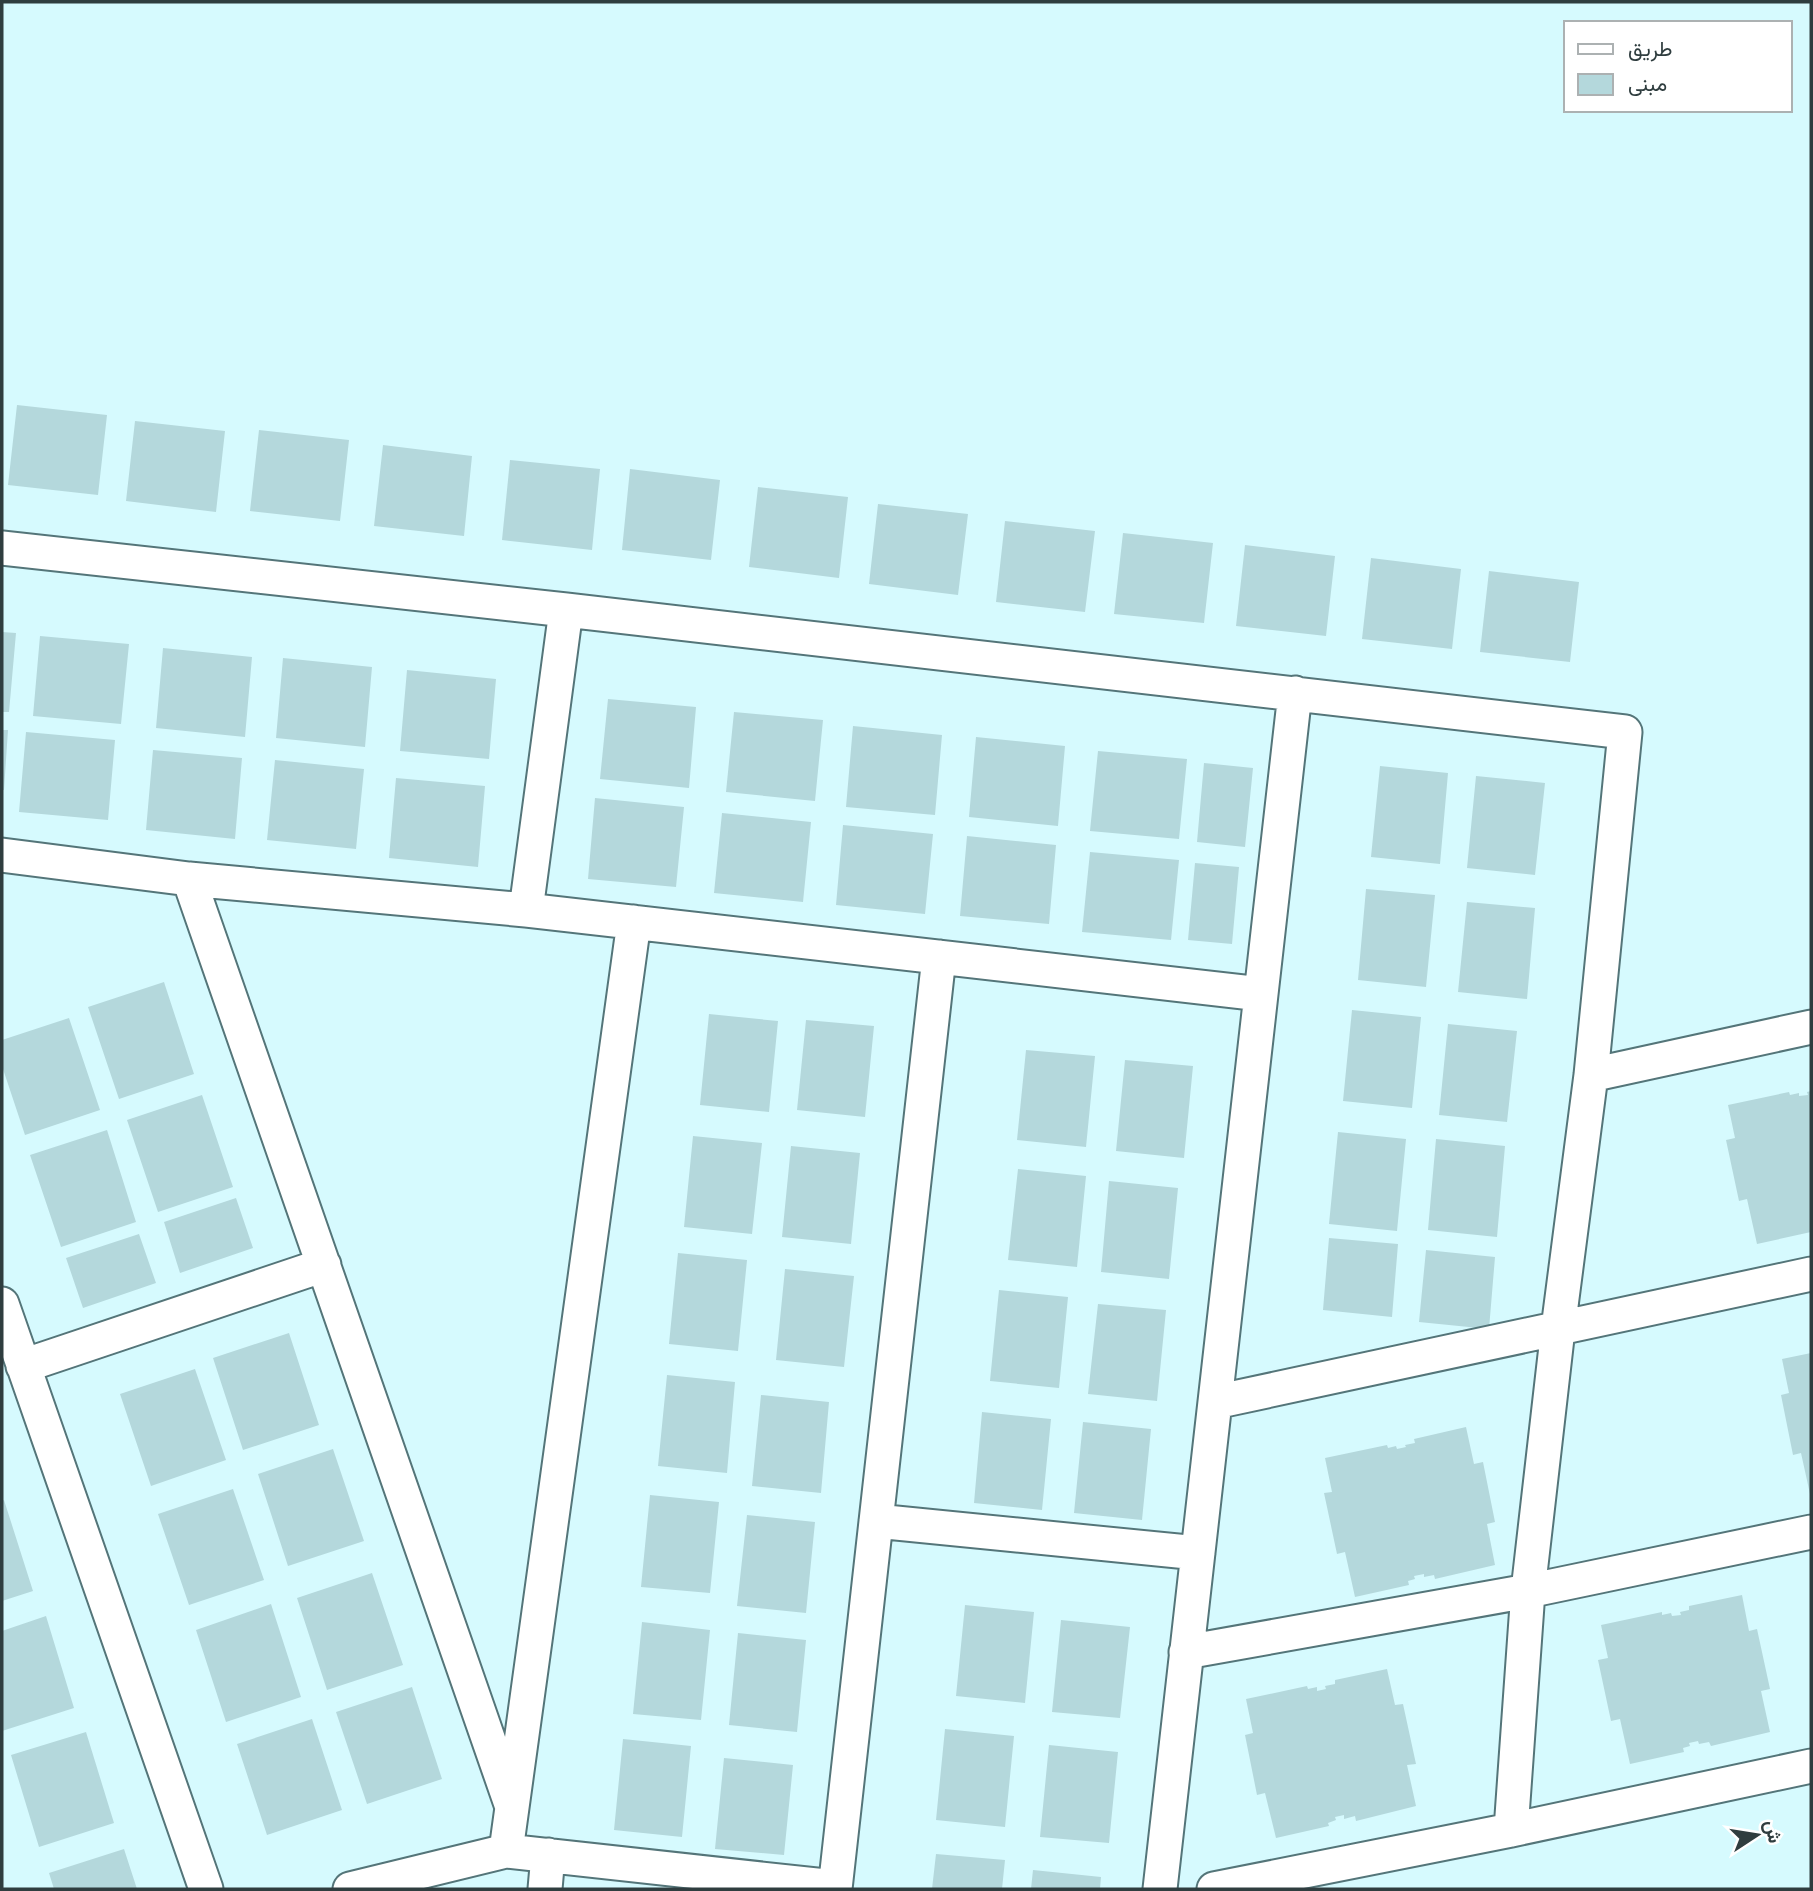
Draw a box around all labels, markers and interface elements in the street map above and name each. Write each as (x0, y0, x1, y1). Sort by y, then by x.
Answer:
legend (1564, 21, 1792, 112)
text: طريق (1628, 35, 1673, 62)
text: مبنى (1628, 70, 1667, 97)
north arrow (1722, 1800, 1792, 1870)
text: ش (1759, 1818, 1788, 1845)

